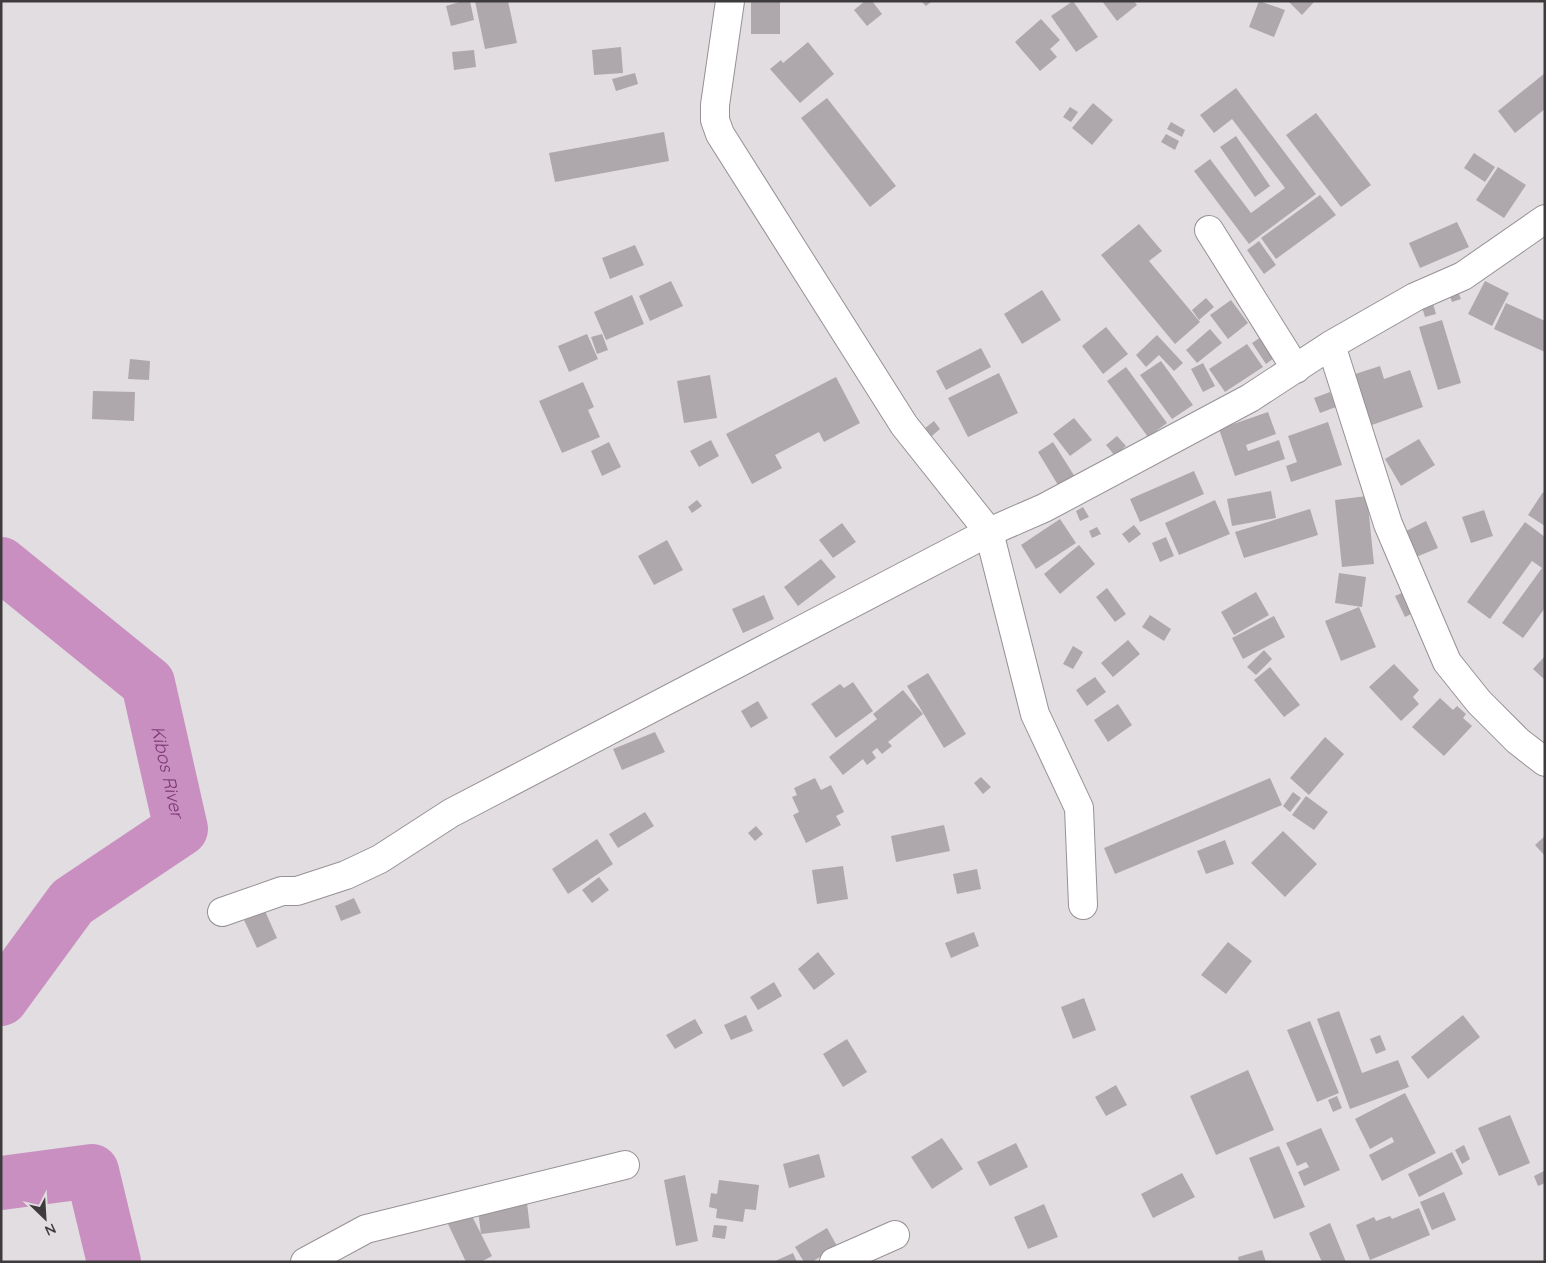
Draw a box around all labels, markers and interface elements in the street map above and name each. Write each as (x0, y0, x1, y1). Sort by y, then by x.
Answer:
water label: Kibos River (146, 723, 190, 822)
north arrow (20, 1193, 70, 1243)
text: N (42, 1219, 59, 1240)

